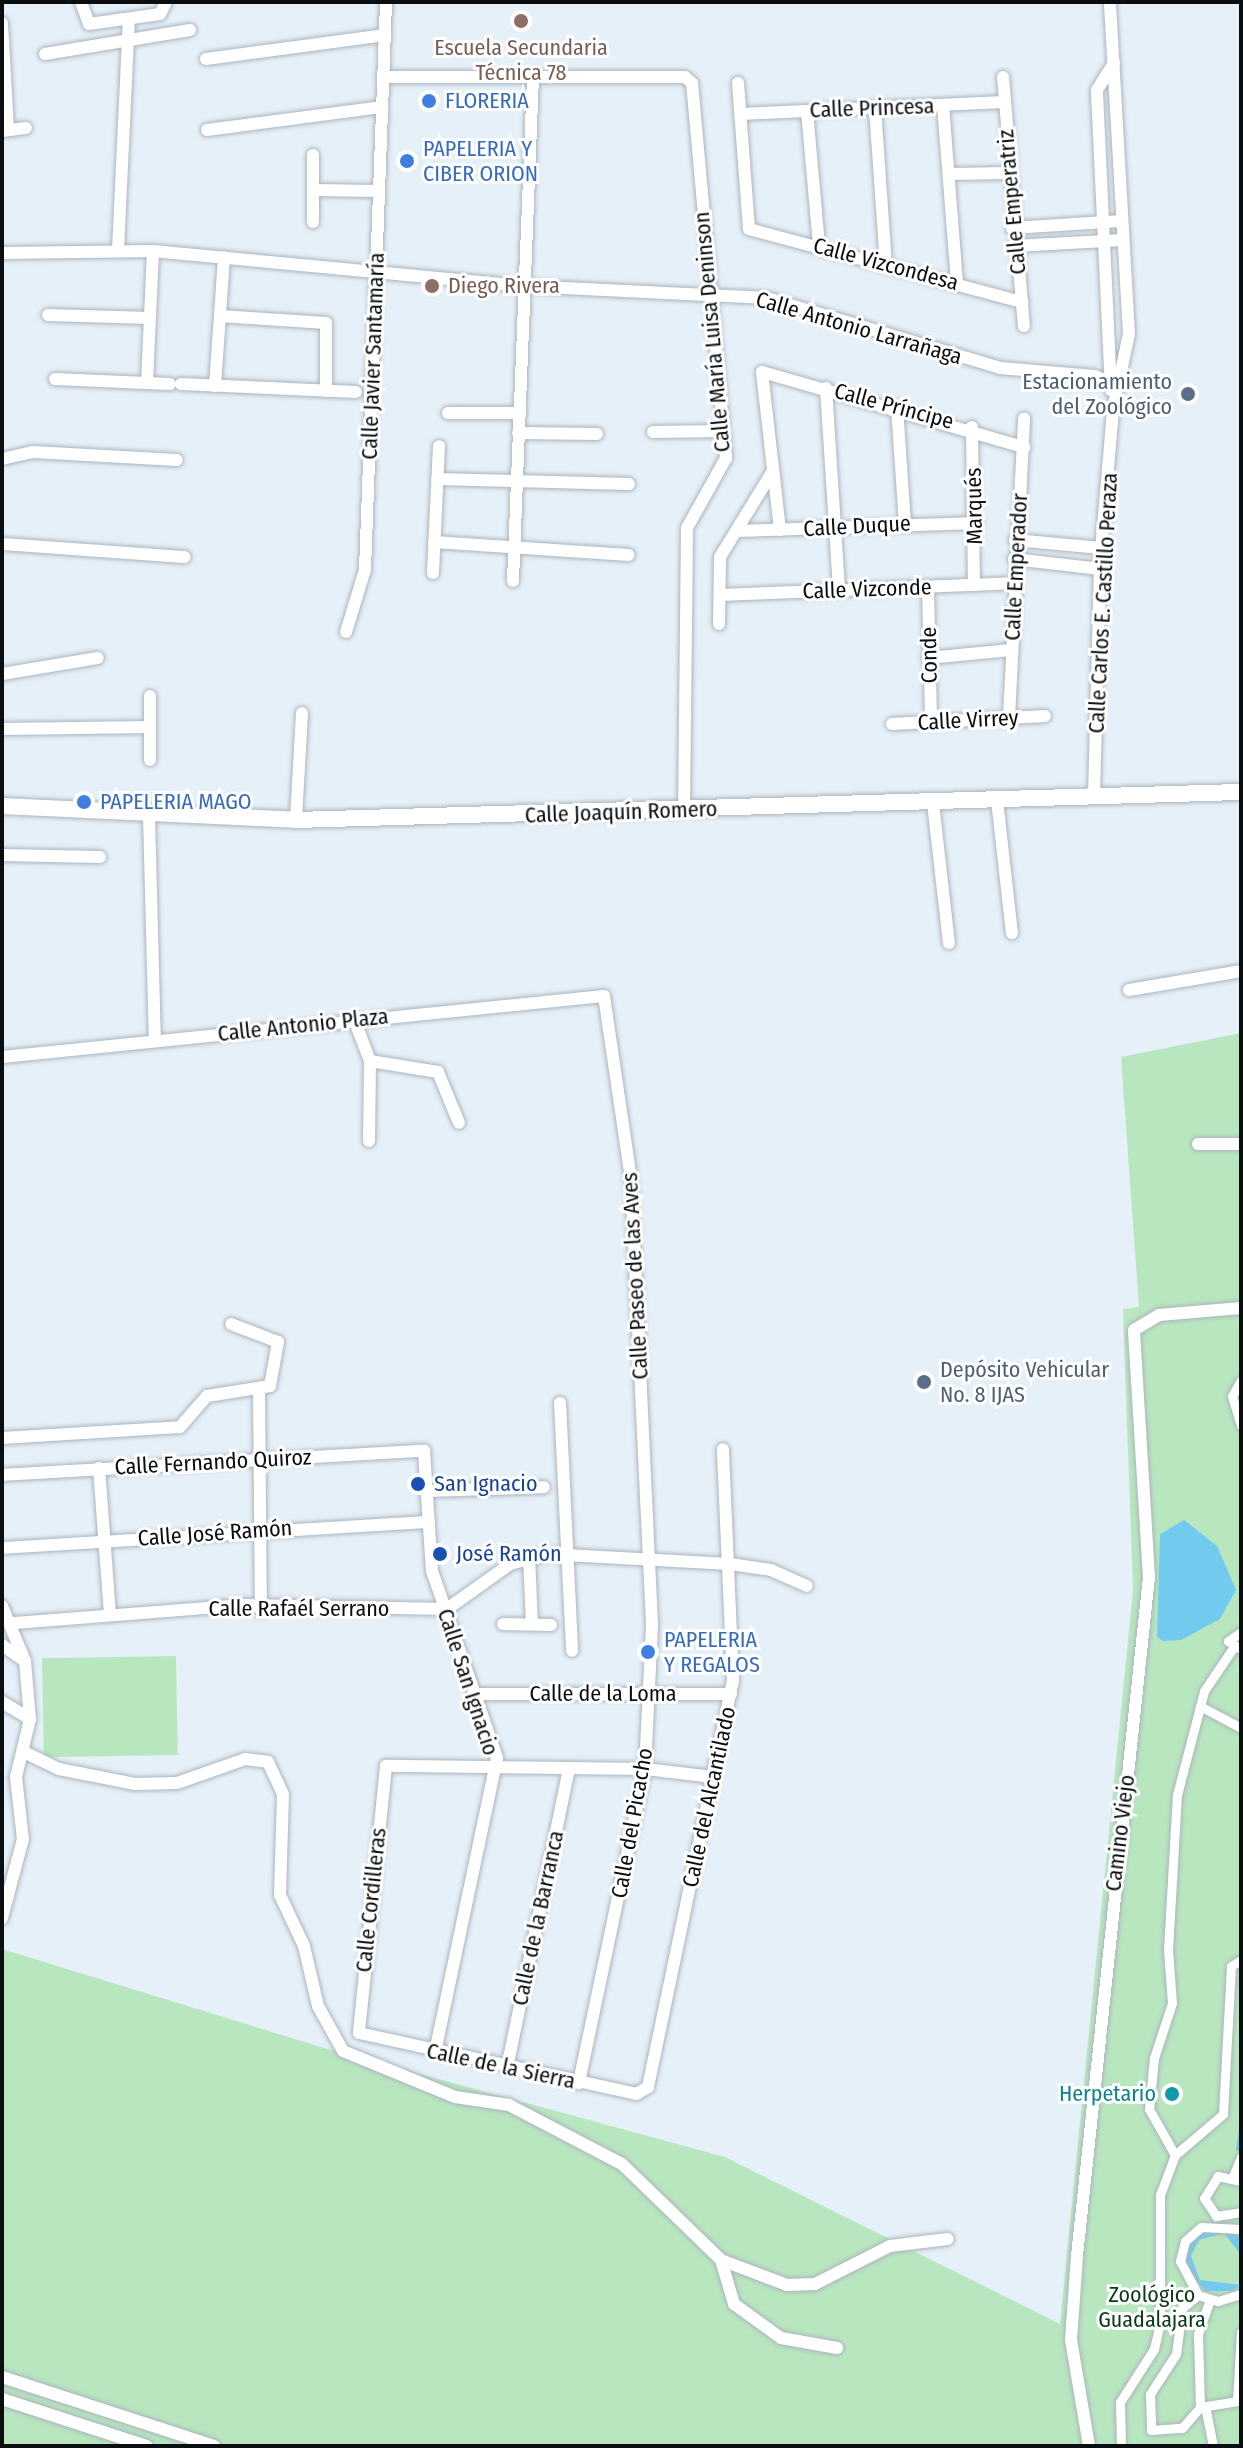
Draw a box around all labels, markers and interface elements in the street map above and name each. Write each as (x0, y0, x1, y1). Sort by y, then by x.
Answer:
marker: Escuela Secundaria Técnica 78 (512, 12, 530, 30)
place label: Escuela Secundaria Técnica 78 (434, 34, 608, 86)
place label: FLORERIA (445, 88, 529, 114)
marker: FLORERIA (420, 92, 438, 110)
street label: Calle Princesa (809, 93, 935, 123)
street label: Calle Emperatriz (993, 128, 1031, 276)
place label: PAPELERIA Y CIBER ORION (423, 135, 538, 186)
marker: PAPELERIA Y CIBER ORION (398, 152, 416, 170)
street label: Calle María Luisa Deninson (688, 211, 736, 453)
street label: Calle Vizcondesa (811, 232, 961, 296)
street label: Calle Javier Santamaría (356, 252, 390, 460)
place label: Diego Rivera (448, 273, 560, 299)
marker: Diego Rivera (423, 277, 441, 295)
street label: Calle Antonio Larrañaga (753, 286, 965, 370)
place label: Estacionamiento del Zoológico (1022, 368, 1172, 420)
street label: Calle Príncipe (831, 377, 957, 435)
marker: Estacionamiento del Zoológico (1179, 385, 1197, 403)
street label: Marqués (960, 467, 988, 545)
street label: Calle Carlos E. Castillo Peraza (1083, 472, 1123, 734)
street label: Calle Emperador (999, 493, 1033, 641)
street label: Calle Duque (803, 510, 911, 542)
street label: Calle Vizconde (802, 574, 932, 604)
street label: Conde (915, 626, 943, 684)
street label: Calle Virrey (917, 704, 1019, 736)
place label: PAPELERIA MAGO (100, 789, 252, 815)
marker: PAPELERIA MAGO (75, 793, 93, 811)
street label: Calle Joaquín Romero (524, 795, 718, 829)
street label: Calle Antonio Plaza (216, 1003, 390, 1047)
street label: Calle Paseo de las Aves (616, 1172, 654, 1380)
place label: Depósito Vehicular No. 8 IJAS (940, 1356, 1109, 1408)
marker: Depósito Vehicular No. 8 IJAS (915, 1373, 933, 1391)
street label: Calle Fernando Quiroz (114, 1444, 312, 1480)
place label: San Ignacio (434, 1471, 537, 1497)
marker: San Ignacio (409, 1475, 427, 1493)
street label: Calle José Ramón (137, 1514, 293, 1552)
place label: José Ramón (456, 1541, 562, 1567)
marker: José Ramón (431, 1545, 449, 1563)
street label: Calle Rafaél Serrano (209, 1596, 389, 1622)
street label: Calle San Ignacio (432, 1605, 504, 1759)
place label: PAPELERIA Y REGALOS (664, 1626, 760, 1678)
marker: PAPELERIA Y REGALOS (639, 1643, 657, 1661)
street label: Calle de la Loma (529, 1681, 677, 1707)
street label: Calle del Alcantilado (677, 1704, 741, 1890)
street label: Calle del Picacho (606, 1746, 658, 1900)
street label: Camino Viejo (1100, 1773, 1140, 1893)
street label: Calle Cordilleras (350, 1826, 392, 1974)
street label: Calle de la Barranca (507, 1828, 569, 2008)
street label: Calle de la Sierra (424, 2037, 578, 2095)
place label: Herpetario (1059, 2081, 1156, 2107)
marker: Herpetario (1163, 2085, 1181, 2103)
park label: Zoológico Guadalajara (1098, 2281, 1206, 2332)

